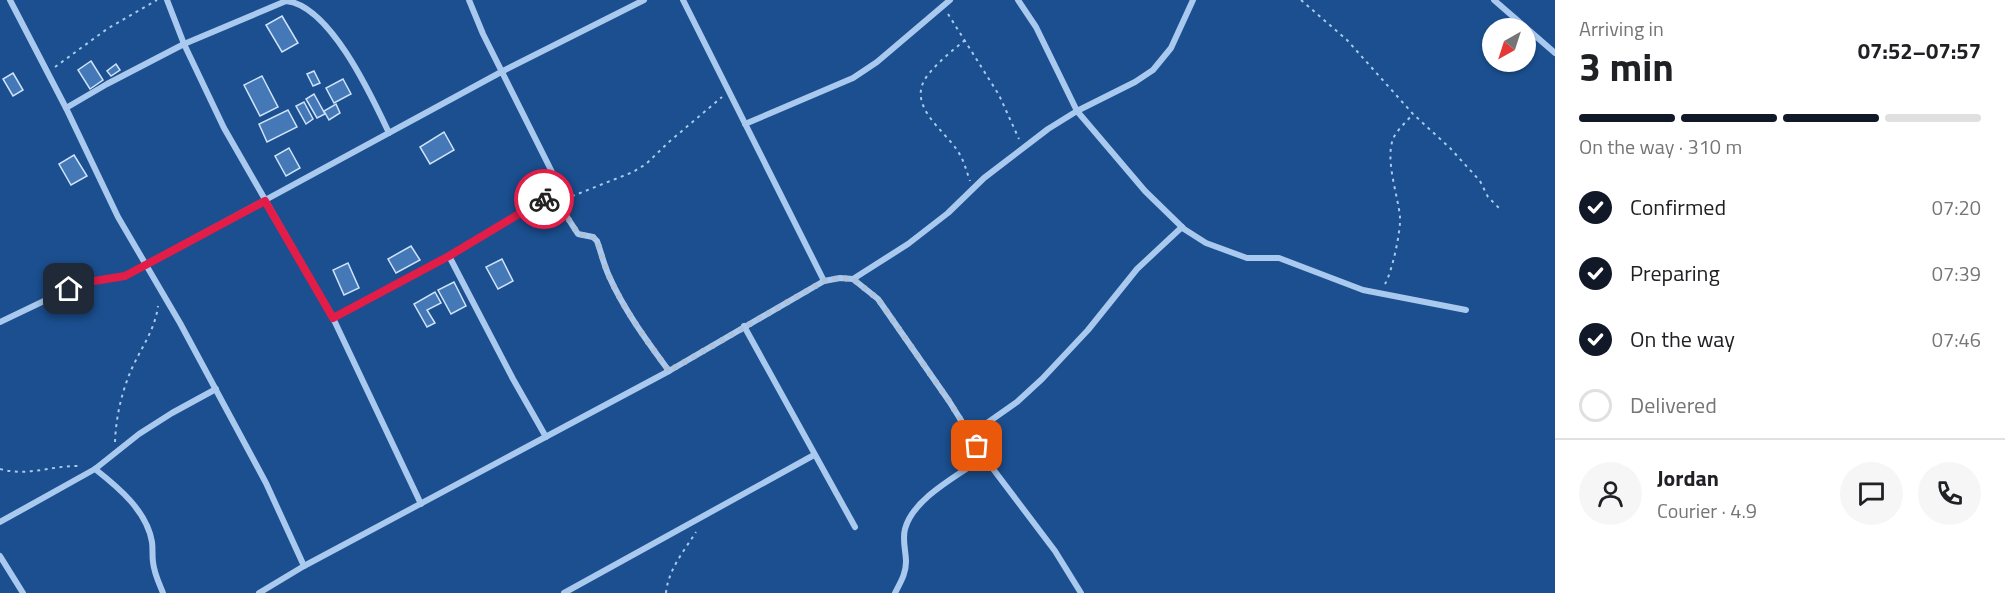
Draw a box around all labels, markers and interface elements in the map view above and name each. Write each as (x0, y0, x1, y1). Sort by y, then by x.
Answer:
text: Arriving in (1579, 13, 1664, 44)
north arrow (1482, 18, 1536, 72)
map controls (1482, 18, 1536, 72)
text: 07:52–07:57 (1858, 34, 1981, 68)
text: 3 min (1579, 37, 1674, 96)
text: On the way · 310 m (1579, 131, 1742, 162)
courier (514, 169, 574, 229)
icon: bike (528, 183, 561, 216)
text: Confirmed (1630, 190, 1726, 224)
icon: check (1579, 191, 1612, 224)
text: 07:20 (1932, 192, 1981, 223)
text: Preparing (1630, 256, 1720, 290)
icon: check (1579, 257, 1612, 290)
text: 07:39 (1932, 258, 1981, 289)
pin (43, 263, 94, 314)
icon: home (52, 272, 85, 305)
text: On the way (1630, 322, 1735, 356)
icon: check (1579, 323, 1612, 356)
text: 07:46 (1932, 324, 1981, 355)
text: Delivered (1630, 388, 1717, 422)
pin (951, 420, 1002, 471)
icon: bag (960, 429, 993, 462)
text: Jordan (1657, 461, 1719, 495)
button: person (1579, 462, 1642, 525)
button: chat (1840, 462, 1903, 525)
button: phone (1918, 462, 1981, 525)
text: Courier · 4.9 (1657, 495, 1757, 526)

